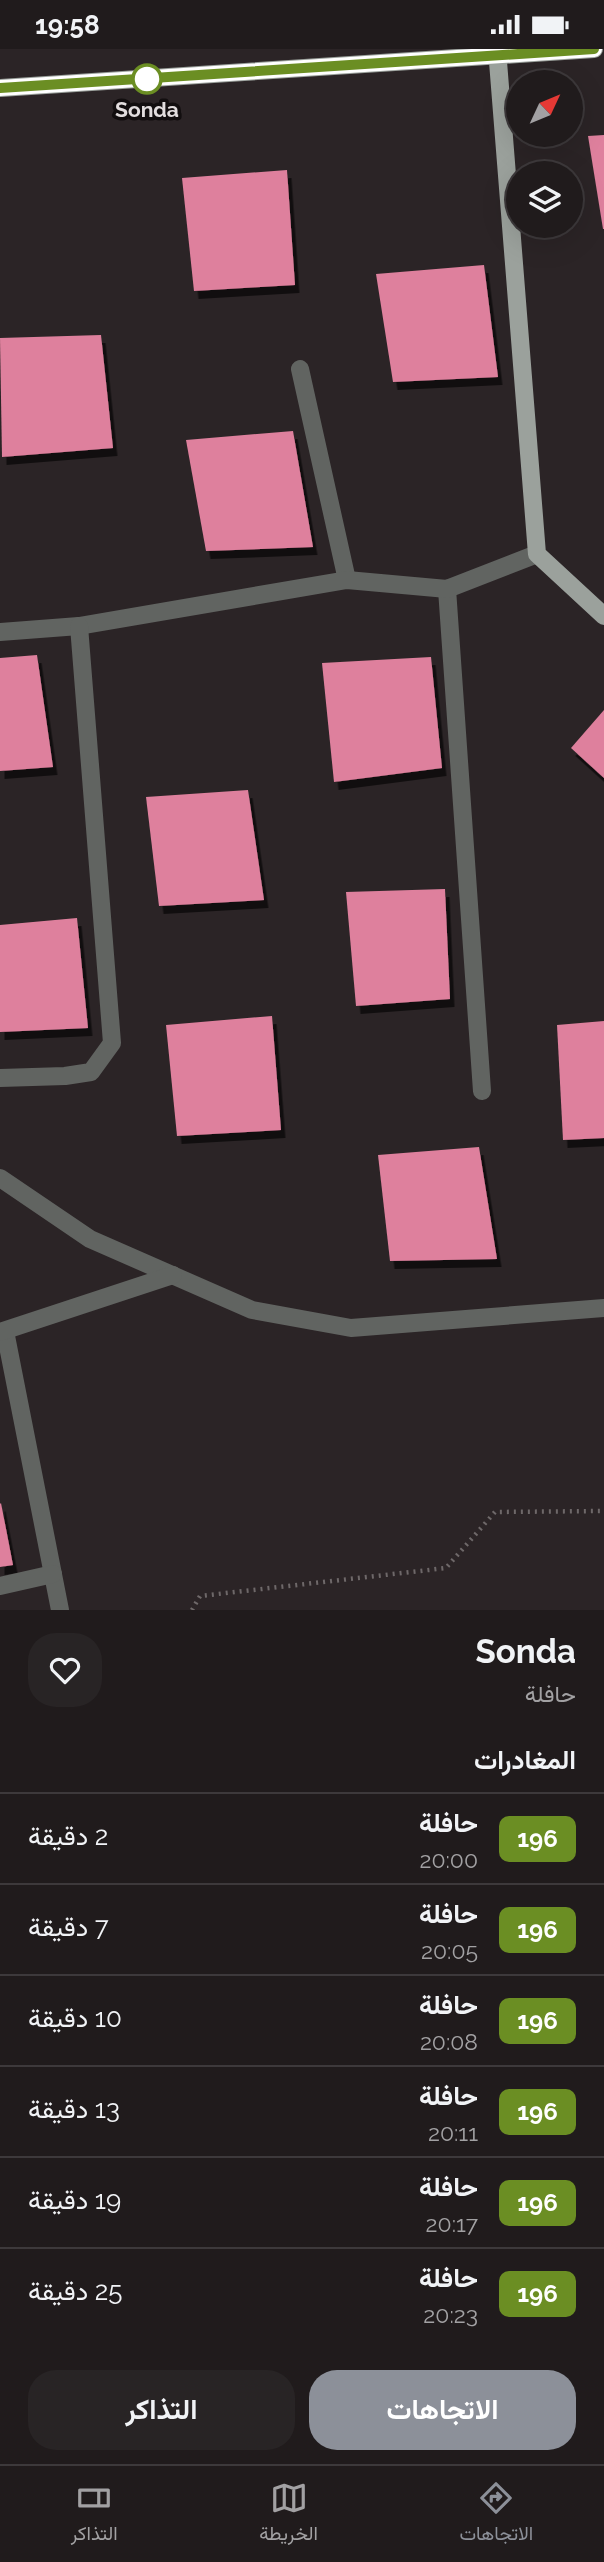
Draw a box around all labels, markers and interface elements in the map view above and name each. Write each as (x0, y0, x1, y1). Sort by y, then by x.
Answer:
text: 19:58 (35, 10, 100, 40)
marker: Sonda (132, 64, 162, 94)
north arrow (506, 70, 583, 147)
map controls (506, 70, 583, 238)
place label: Sonda (115, 97, 179, 122)
button: layers (506, 161, 583, 238)
text: Sonda (476, 1632, 576, 1671)
button: heart (28, 1633, 102, 1707)
text: حافلة (525, 1680, 576, 1707)
text: المغادرات (474, 1745, 576, 1775)
text: حافلة (419, 1808, 478, 1838)
text: 2 دقيقة (28, 1821, 108, 1851)
text: 196 (517, 1824, 558, 1853)
text: 20:00 (419, 1846, 478, 1873)
text: حافلة (419, 1899, 478, 1929)
text: 7 دقيقة (28, 1912, 109, 1942)
text: 196 (517, 1915, 558, 1944)
text: 20:05 (421, 1937, 478, 1964)
text: حافلة (419, 1990, 478, 2020)
text: 10 دقيقة (28, 2003, 122, 2033)
text: 196 (517, 2006, 558, 2035)
text: 20:08 (420, 2028, 478, 2055)
text: حافلة (419, 2081, 478, 2111)
text: 13 دقيقة (28, 2094, 120, 2124)
text: 196 (517, 2097, 558, 2126)
text: 20:11 (428, 2119, 478, 2146)
text: حافلة (419, 2172, 478, 2202)
text: 19 دقيقة (28, 2185, 121, 2215)
text: 196 (517, 2188, 558, 2217)
text: 20:17 (426, 2210, 478, 2237)
text: حافلة (419, 2263, 478, 2293)
text: 25 دقيقة (28, 2276, 123, 2306)
text: 196 (517, 2279, 558, 2308)
text: 20:23 (423, 2301, 478, 2328)
button: التذاكر (28, 2370, 295, 2450)
button: الاتجاهات (309, 2370, 576, 2450)
tab: التذاكر (71, 2479, 118, 2550)
tab: الخريطة (259, 2479, 318, 2550)
tab: الاتجاهات (460, 2479, 533, 2550)

